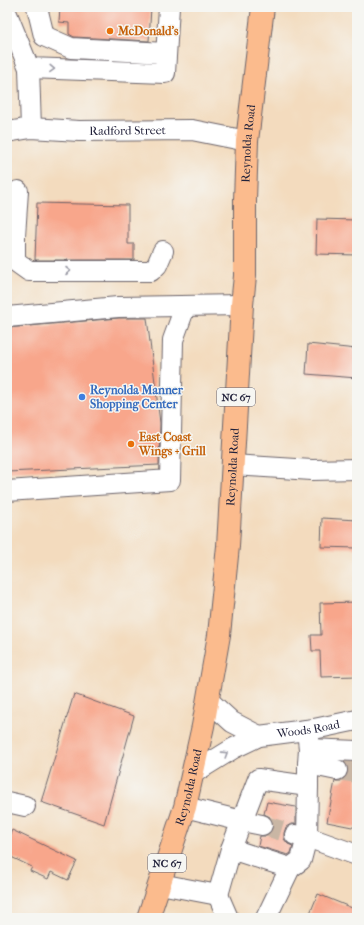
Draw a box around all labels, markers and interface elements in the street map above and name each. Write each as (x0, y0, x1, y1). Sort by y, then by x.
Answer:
place label: McDonald's (117, 24, 179, 38)
marker: McDonald's (105, 26, 115, 36)
one-way arrow (49, 65, 55, 73)
street label: Reynolda Road (239, 103, 258, 183)
street label: Radford Street (89, 123, 167, 138)
one-way arrow (65, 267, 71, 275)
place label: Reynolda Manner Shopping Center (90, 383, 184, 412)
road number: NC 67 (217, 388, 255, 406)
marker: Reynolda Manner Shopping Center (77, 392, 87, 402)
street label: Reynolda Road (223, 427, 242, 506)
place label: East Coast Wings + Grill (138, 430, 206, 459)
marker: East Coast Wings + Grill (126, 439, 136, 449)
street label: Woods Road (275, 717, 341, 741)
street label: Reynolda Road (172, 747, 205, 827)
one-way arrow (221, 751, 228, 758)
road number: NC 67 (148, 854, 186, 872)

